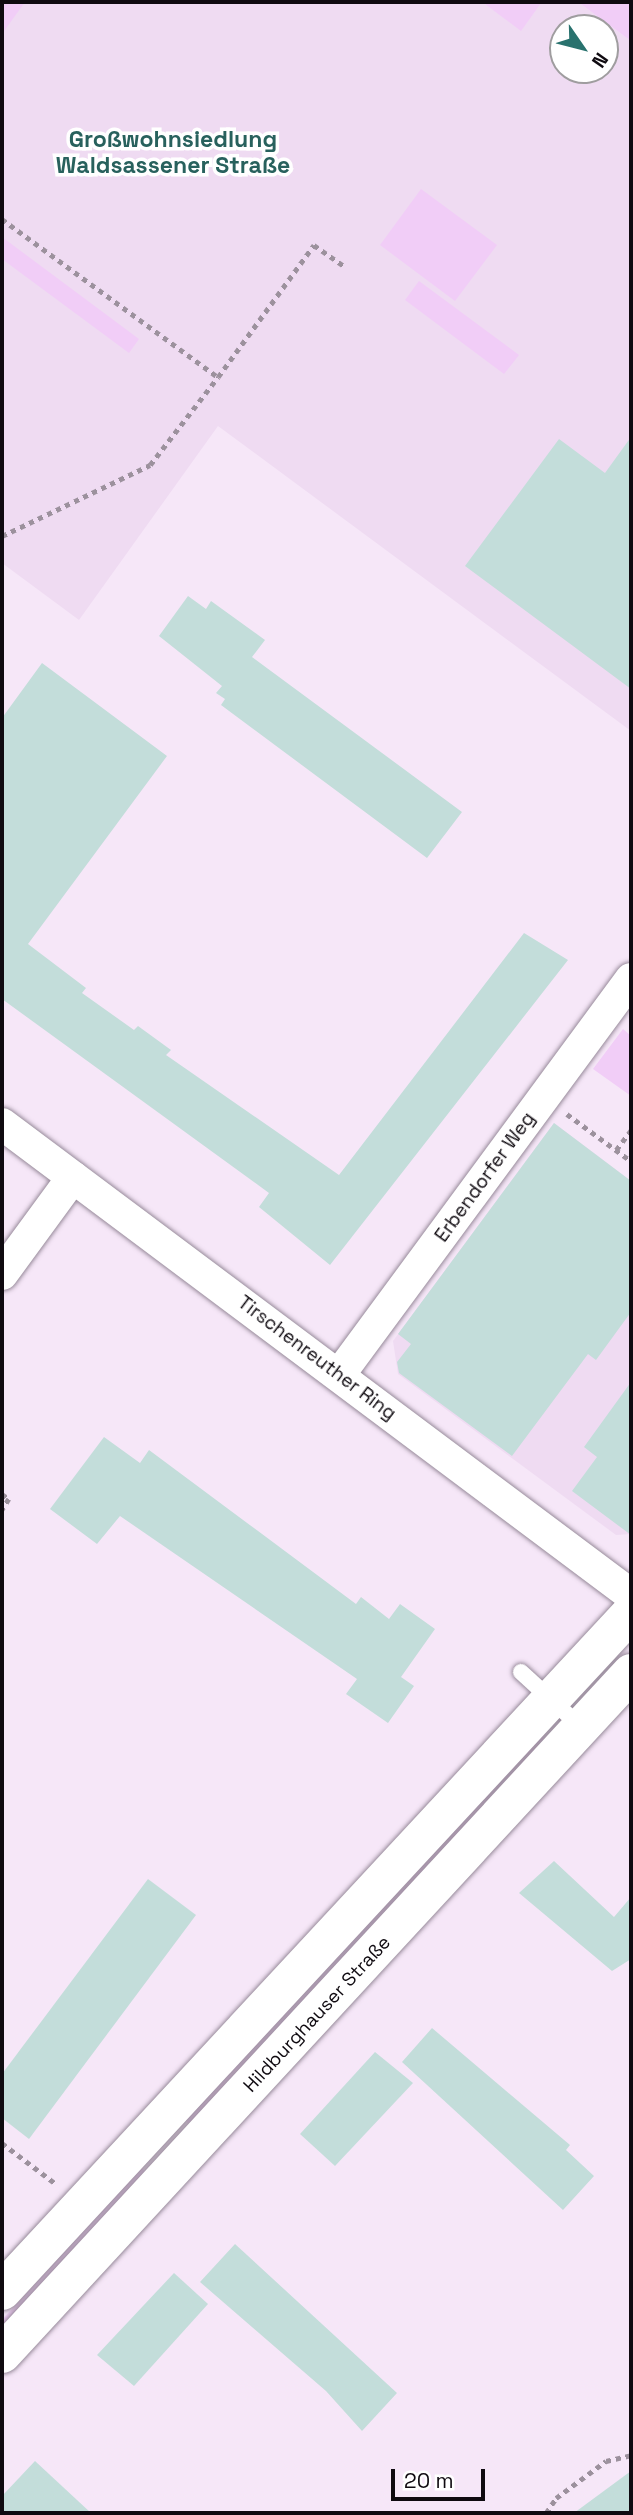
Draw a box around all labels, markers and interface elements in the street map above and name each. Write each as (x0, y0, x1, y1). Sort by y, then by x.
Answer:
north arrow (549, 14, 619, 84)
text: N (586, 48, 614, 73)
district label: Großwohnsiedlung Waldsassener Straße (56, 125, 290, 179)
street label: Erbendorfer Weg (430, 1108, 540, 1246)
street label: Tirschenreuther Ring (233, 1291, 401, 1425)
street label: Hildburghauser Straße (239, 1931, 395, 2097)
scale bar (395, 2456, 490, 2500)
text: 20 m (404, 2467, 454, 2494)

